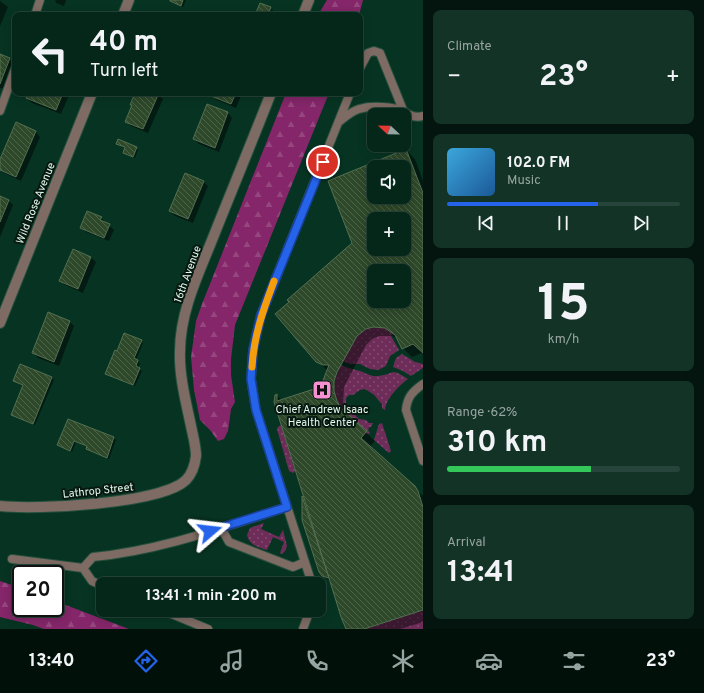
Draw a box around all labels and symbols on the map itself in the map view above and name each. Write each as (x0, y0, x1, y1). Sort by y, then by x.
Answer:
north arrow (367, 108, 411, 152)
pin (306, 145, 340, 179)
street label: Wild Rose Avenue (13, 161, 59, 246)
street label: 16th Avenue (171, 244, 205, 305)
hospital icon: Chief Andrew Isaac Health Center (311, 379, 333, 401)
place label: Chief Andrew Isaac Health Center (275, 403, 369, 430)
street label: Lathrop Street (62, 480, 134, 502)
position arrow (189, 510, 231, 552)
speed limit sign: 20 (12, 565, 64, 617)

